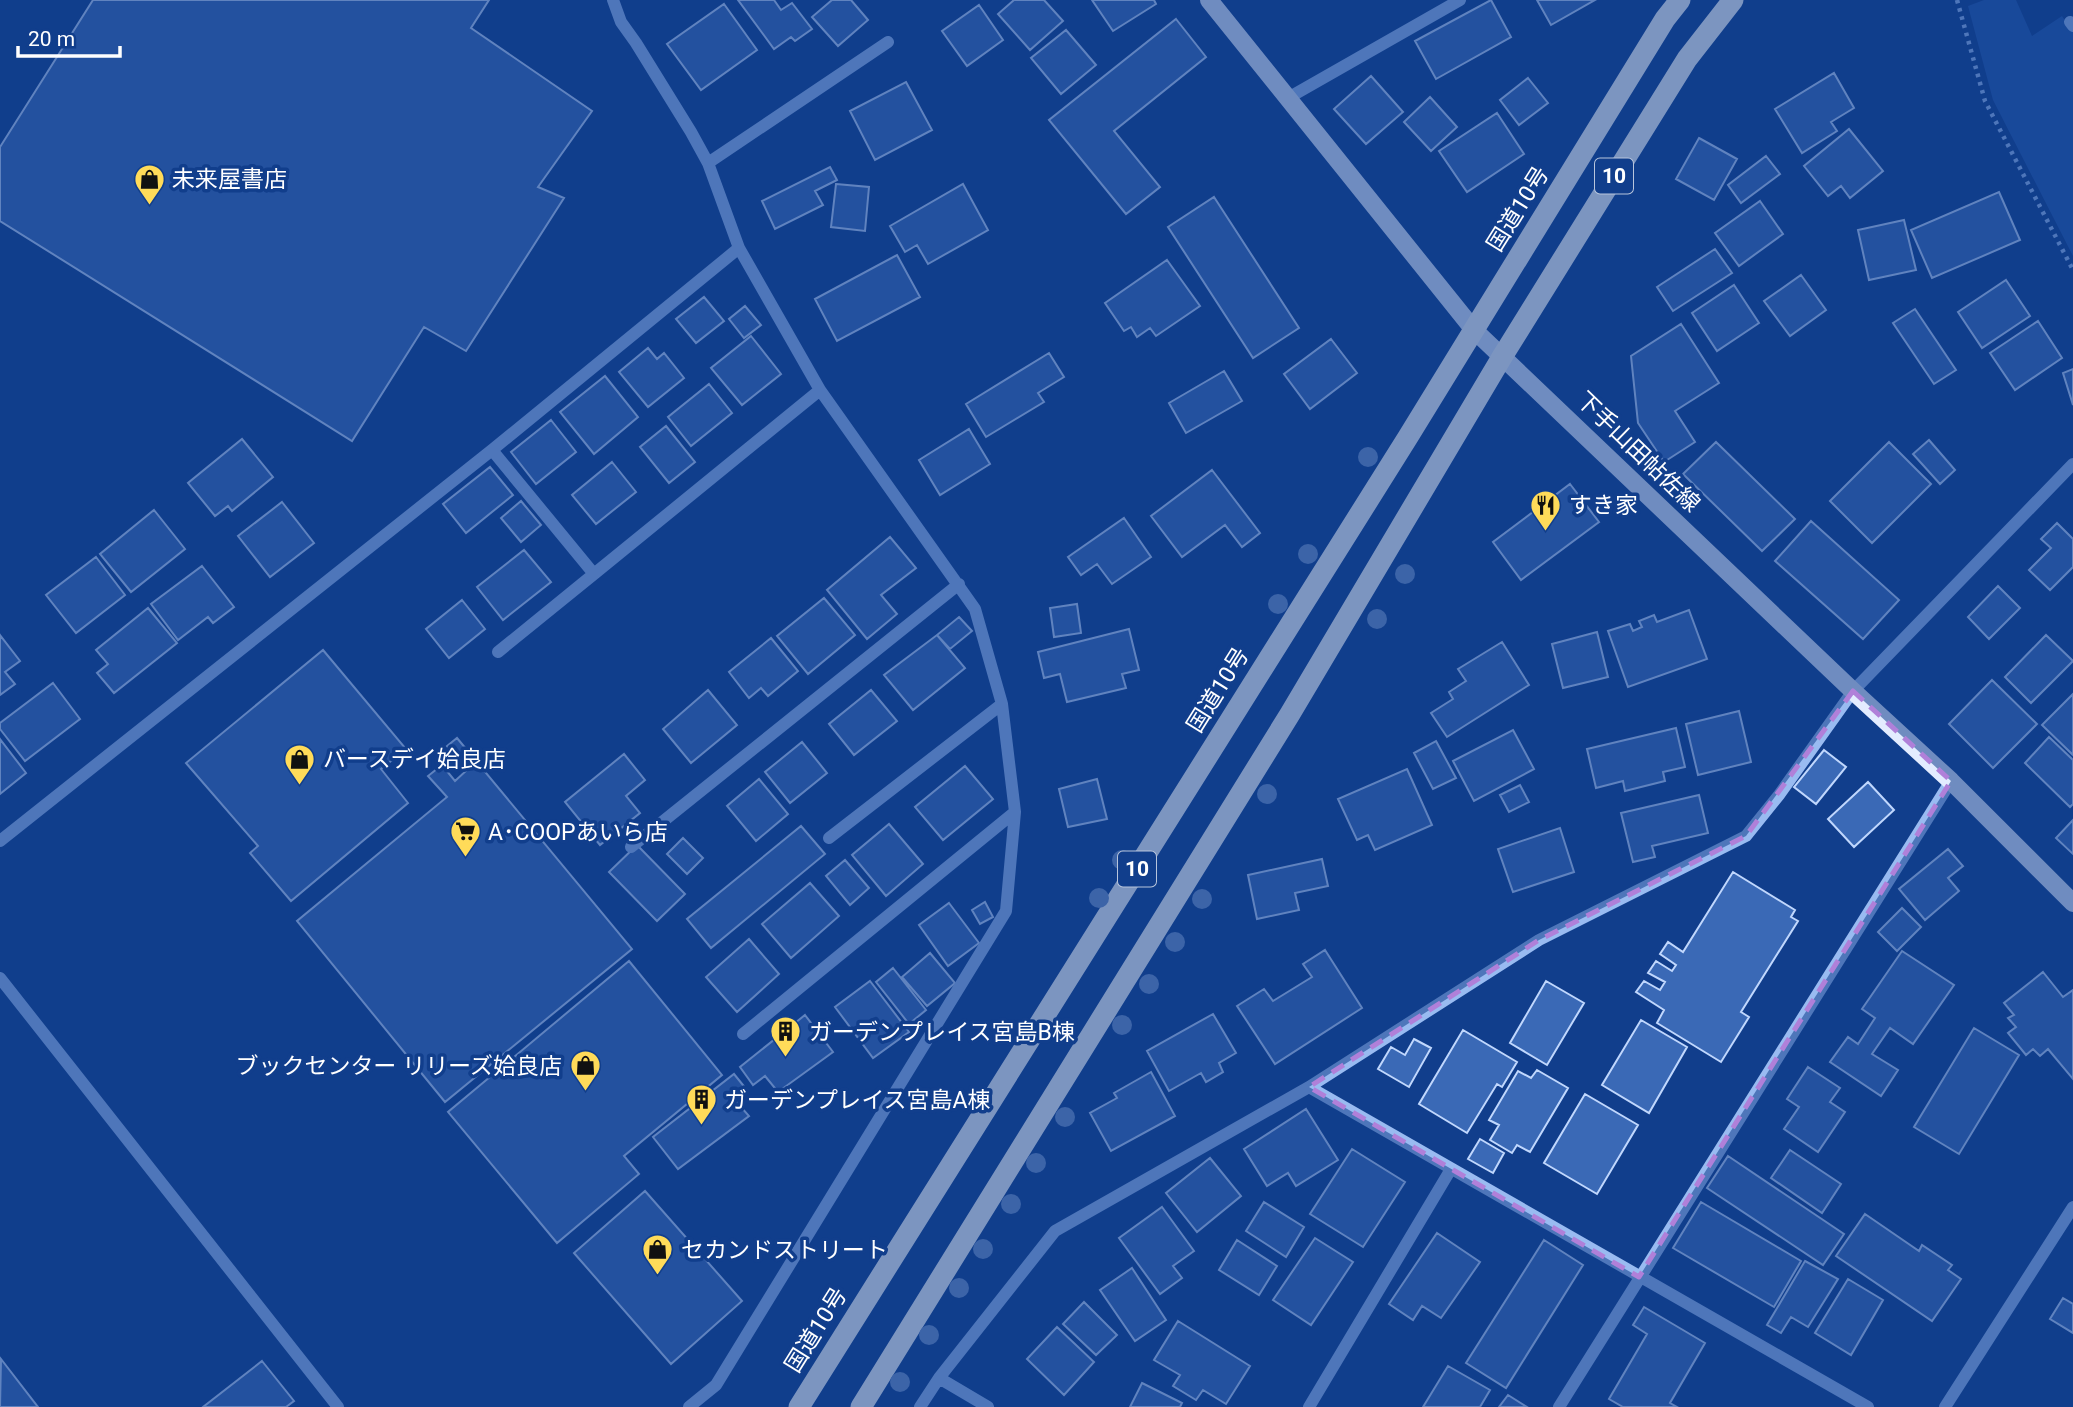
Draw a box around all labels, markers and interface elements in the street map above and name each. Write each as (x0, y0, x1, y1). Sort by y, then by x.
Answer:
scale bar (18, 14, 119, 58)
text: 20 m (28, 27, 75, 51)
road number: 10 (1595, 158, 1633, 194)
shop icon: 未来屋書店 (132, 162, 166, 206)
street label: 国道10号 (1481, 162, 1555, 256)
place label: 未来屋書店 (172, 166, 287, 193)
street label: 下手山田帖佐線 (1571, 386, 1705, 518)
restaurant icon: すき家 (1529, 488, 1563, 532)
place label: すき家 (1569, 492, 1638, 519)
street label: 国道10号 (1181, 643, 1255, 737)
shop icon: バースデイ姶良店 (283, 742, 317, 786)
place label: バースデイ姶良店 (323, 746, 506, 773)
supermarket icon: A･COOPあいら店 (448, 815, 482, 859)
place label: A･COOPあいら店 (488, 819, 668, 846)
road number: 10 (1118, 852, 1156, 886)
building icon: ガーデンプレイス宮島B棟 (769, 1015, 803, 1059)
place label: ガーデンプレイス宮島B棟 (809, 1019, 1075, 1046)
shop icon: ブックセンター リリーズ姶良店 (568, 1049, 602, 1093)
place label: ブックセンター リリーズ姶良店 (235, 1053, 562, 1080)
building icon: ガーデンプレイス宮島A棟 (684, 1083, 718, 1127)
place label: ガーデンプレイス宮島A棟 (724, 1087, 991, 1114)
shop icon: セカンドストリート (641, 1233, 675, 1277)
place label: セカンドストリート (681, 1237, 888, 1264)
street label: 国道10号 (779, 1283, 853, 1377)

